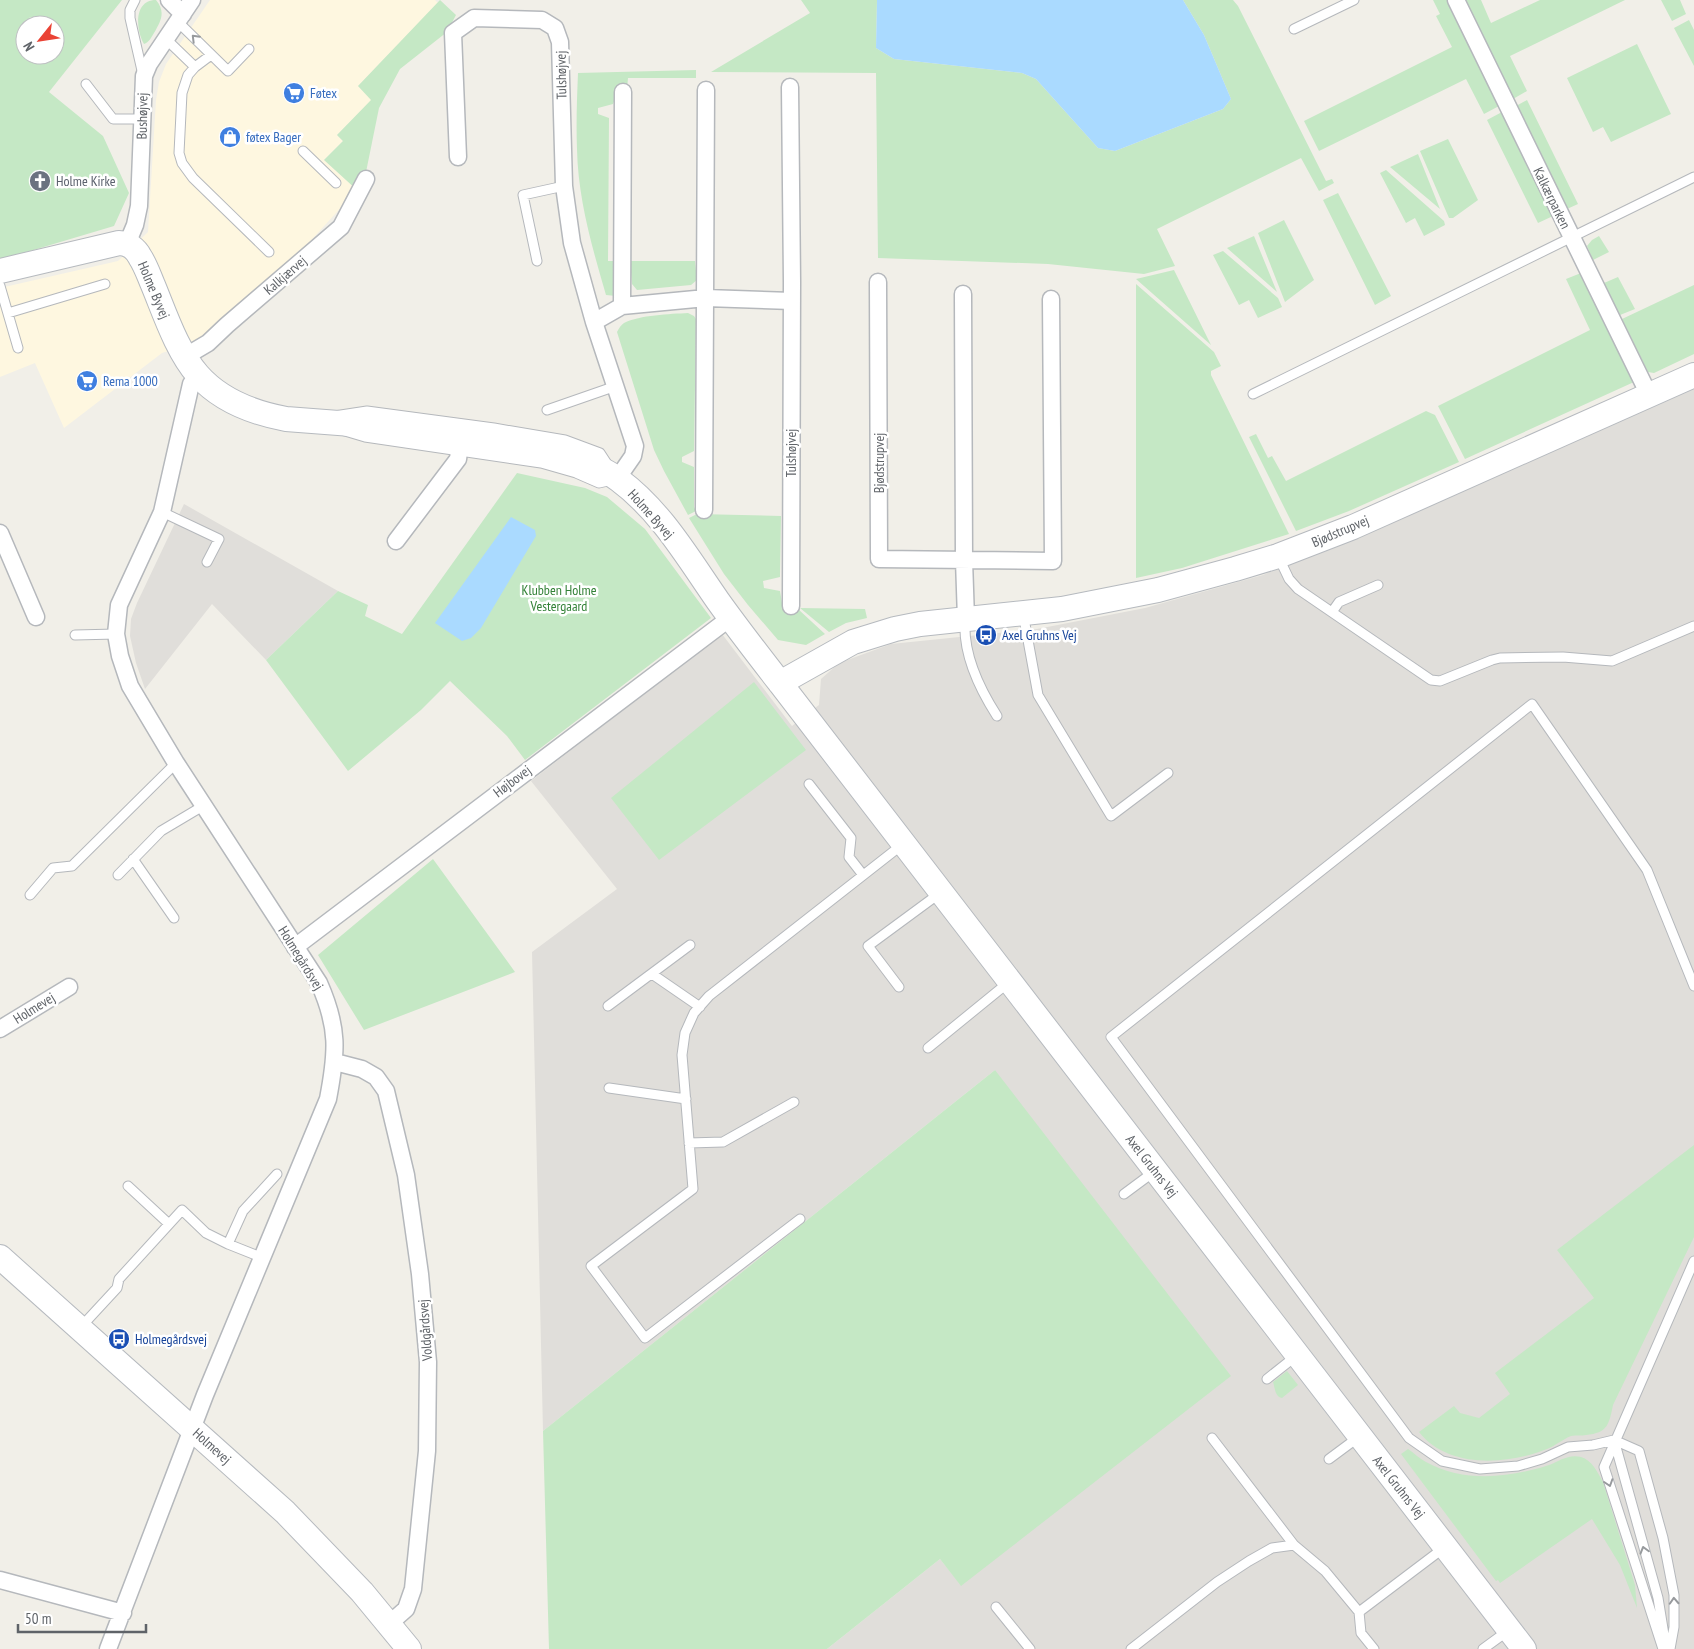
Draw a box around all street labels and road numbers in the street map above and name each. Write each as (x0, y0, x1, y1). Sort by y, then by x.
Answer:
street label: Tulshøjvej (552, 51, 570, 99)
street label: Bushøjvej (133, 92, 151, 140)
street label: Kalkærparken (1529, 164, 1575, 232)
street label: Kalkjærvej (260, 251, 310, 299)
street label: Holme Byvej (134, 258, 174, 322)
street label: Tulshøjvej (782, 429, 800, 477)
street label: Bjødstrupvej (870, 433, 888, 493)
street label: Holme Byvej (624, 485, 678, 543)
street label: Bjødstrupvej (1309, 511, 1371, 551)
street label: Højbovej (489, 761, 535, 801)
street label: Holmegårdsvej (274, 923, 328, 993)
street label: Holmevej (10, 988, 58, 1028)
street label: Axel Gruhns Vej (1122, 1131, 1182, 1201)
street label: Voldgårdsvej (414, 1299, 436, 1362)
street label: Holmevej (189, 1424, 235, 1468)
street label: Axel Gruhns Vej (1369, 1452, 1429, 1522)

